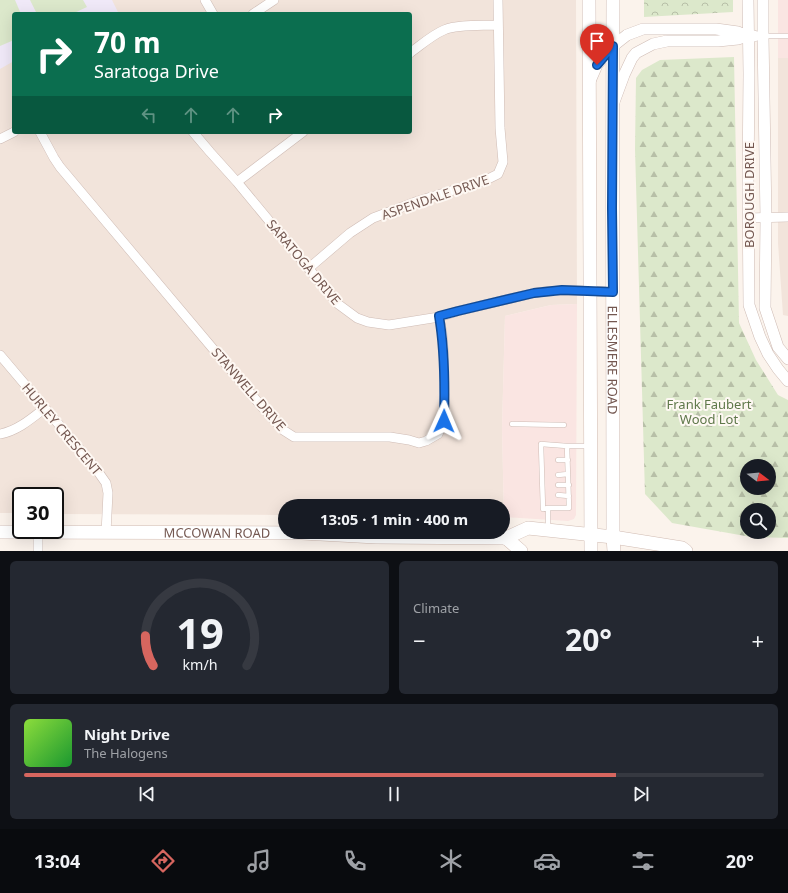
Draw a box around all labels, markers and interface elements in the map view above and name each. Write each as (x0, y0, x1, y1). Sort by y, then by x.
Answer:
text: 70 m (94, 23, 161, 61)
pin (580, 24, 614, 65)
icon: right (28, 28, 80, 80)
icon: arrive (586, 30, 608, 52)
text: Saratoga Drive (94, 59, 219, 83)
icon: left (138, 104, 160, 126)
icon: ahead (180, 104, 202, 126)
icon: ahead (222, 104, 244, 126)
icon: right (264, 104, 286, 126)
street label: BOROUGH DRIVE (740, 142, 758, 248)
street label: ASPENDALE DRIVE (379, 170, 491, 224)
street label: SARATOGA DRIVE (263, 216, 345, 308)
street label: ELLESMERE ROAD (604, 306, 622, 414)
street label: STANWELL DRIVE (208, 343, 290, 435)
street label: HURLEY CRESCENT (18, 379, 106, 480)
park label: Frank Faubert Wood Lot (667, 395, 752, 428)
position arrow (423, 400, 465, 442)
north arrow (740, 459, 776, 495)
map controls (740, 459, 776, 539)
speed limit sign: 30 (12, 487, 64, 539)
button: search (740, 503, 776, 539)
text: 13:05 · 1 min · 400 m (320, 509, 468, 529)
street label: MCCOWAN ROAD (164, 524, 270, 542)
text: Climate (413, 599, 459, 617)
text: 19 (176, 604, 223, 660)
text: 20° (565, 619, 612, 660)
text: − (413, 625, 426, 655)
text: + (751, 625, 764, 655)
text: km/h (182, 654, 217, 673)
text: Night Drive (84, 724, 170, 744)
text: The Halogens (84, 744, 168, 762)
icon: previous (136, 783, 158, 805)
icon: pause (383, 783, 405, 805)
icon: next (630, 783, 652, 805)
icon: directions (149, 847, 177, 875)
icon: music (245, 847, 273, 875)
icon: phone (341, 847, 369, 875)
icon: climate (437, 847, 465, 875)
icon: car (533, 847, 561, 875)
icon: filters (629, 847, 657, 875)
text: 13:04 (34, 849, 80, 873)
text: 20° (726, 849, 754, 873)

